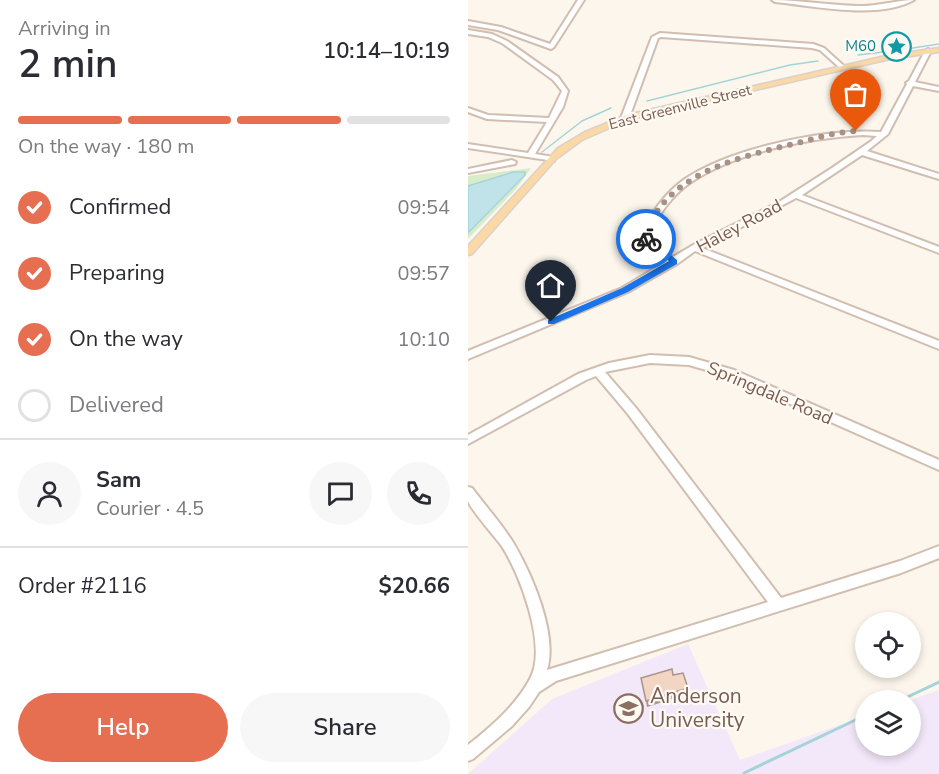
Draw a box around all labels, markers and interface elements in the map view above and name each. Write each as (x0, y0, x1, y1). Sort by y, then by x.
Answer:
text: Arriving in (18, 15, 111, 42)
place icon: M60 (881, 30, 913, 62)
text: 10:14–10:19 (323, 36, 450, 66)
place label: M60 (845, 36, 876, 56)
text: 2 min (18, 38, 117, 91)
pin (830, 69, 881, 131)
icon: bag (839, 78, 872, 111)
street label: East Greenville Street (607, 79, 754, 134)
text: On the way · 180 m (18, 133, 194, 160)
icon: check (18, 191, 51, 224)
text: Confirmed (69, 192, 171, 222)
street label: Haley Road (692, 193, 786, 259)
text: 09:54 (397, 194, 450, 221)
courier (616, 209, 676, 269)
icon: bike (630, 223, 663, 256)
icon: check (18, 257, 51, 290)
text: Preparing (69, 258, 165, 288)
text: 09:57 (397, 260, 450, 287)
pin (525, 260, 576, 322)
icon: home (534, 269, 567, 302)
icon: check (18, 323, 51, 356)
text: On the way (69, 324, 183, 354)
text: 10:10 (397, 326, 450, 353)
street label: Springdale Road (703, 356, 837, 430)
text: Delivered (69, 390, 164, 420)
button: person (18, 462, 81, 525)
button: chat (309, 462, 372, 525)
button: phone (387, 462, 450, 525)
text: Sam (96, 465, 141, 495)
text: Courier · 4.5 (96, 495, 204, 522)
text: Order #2116 (18, 571, 147, 601)
text: $20.66 (379, 571, 450, 601)
map controls (855, 612, 921, 756)
button: locate (855, 612, 921, 678)
place label: Anderson University (650, 682, 745, 734)
button: layers (855, 690, 921, 756)
school or university icon: Anderson University (613, 692, 645, 724)
button: Help (18, 693, 228, 762)
button: Share (240, 693, 450, 762)

